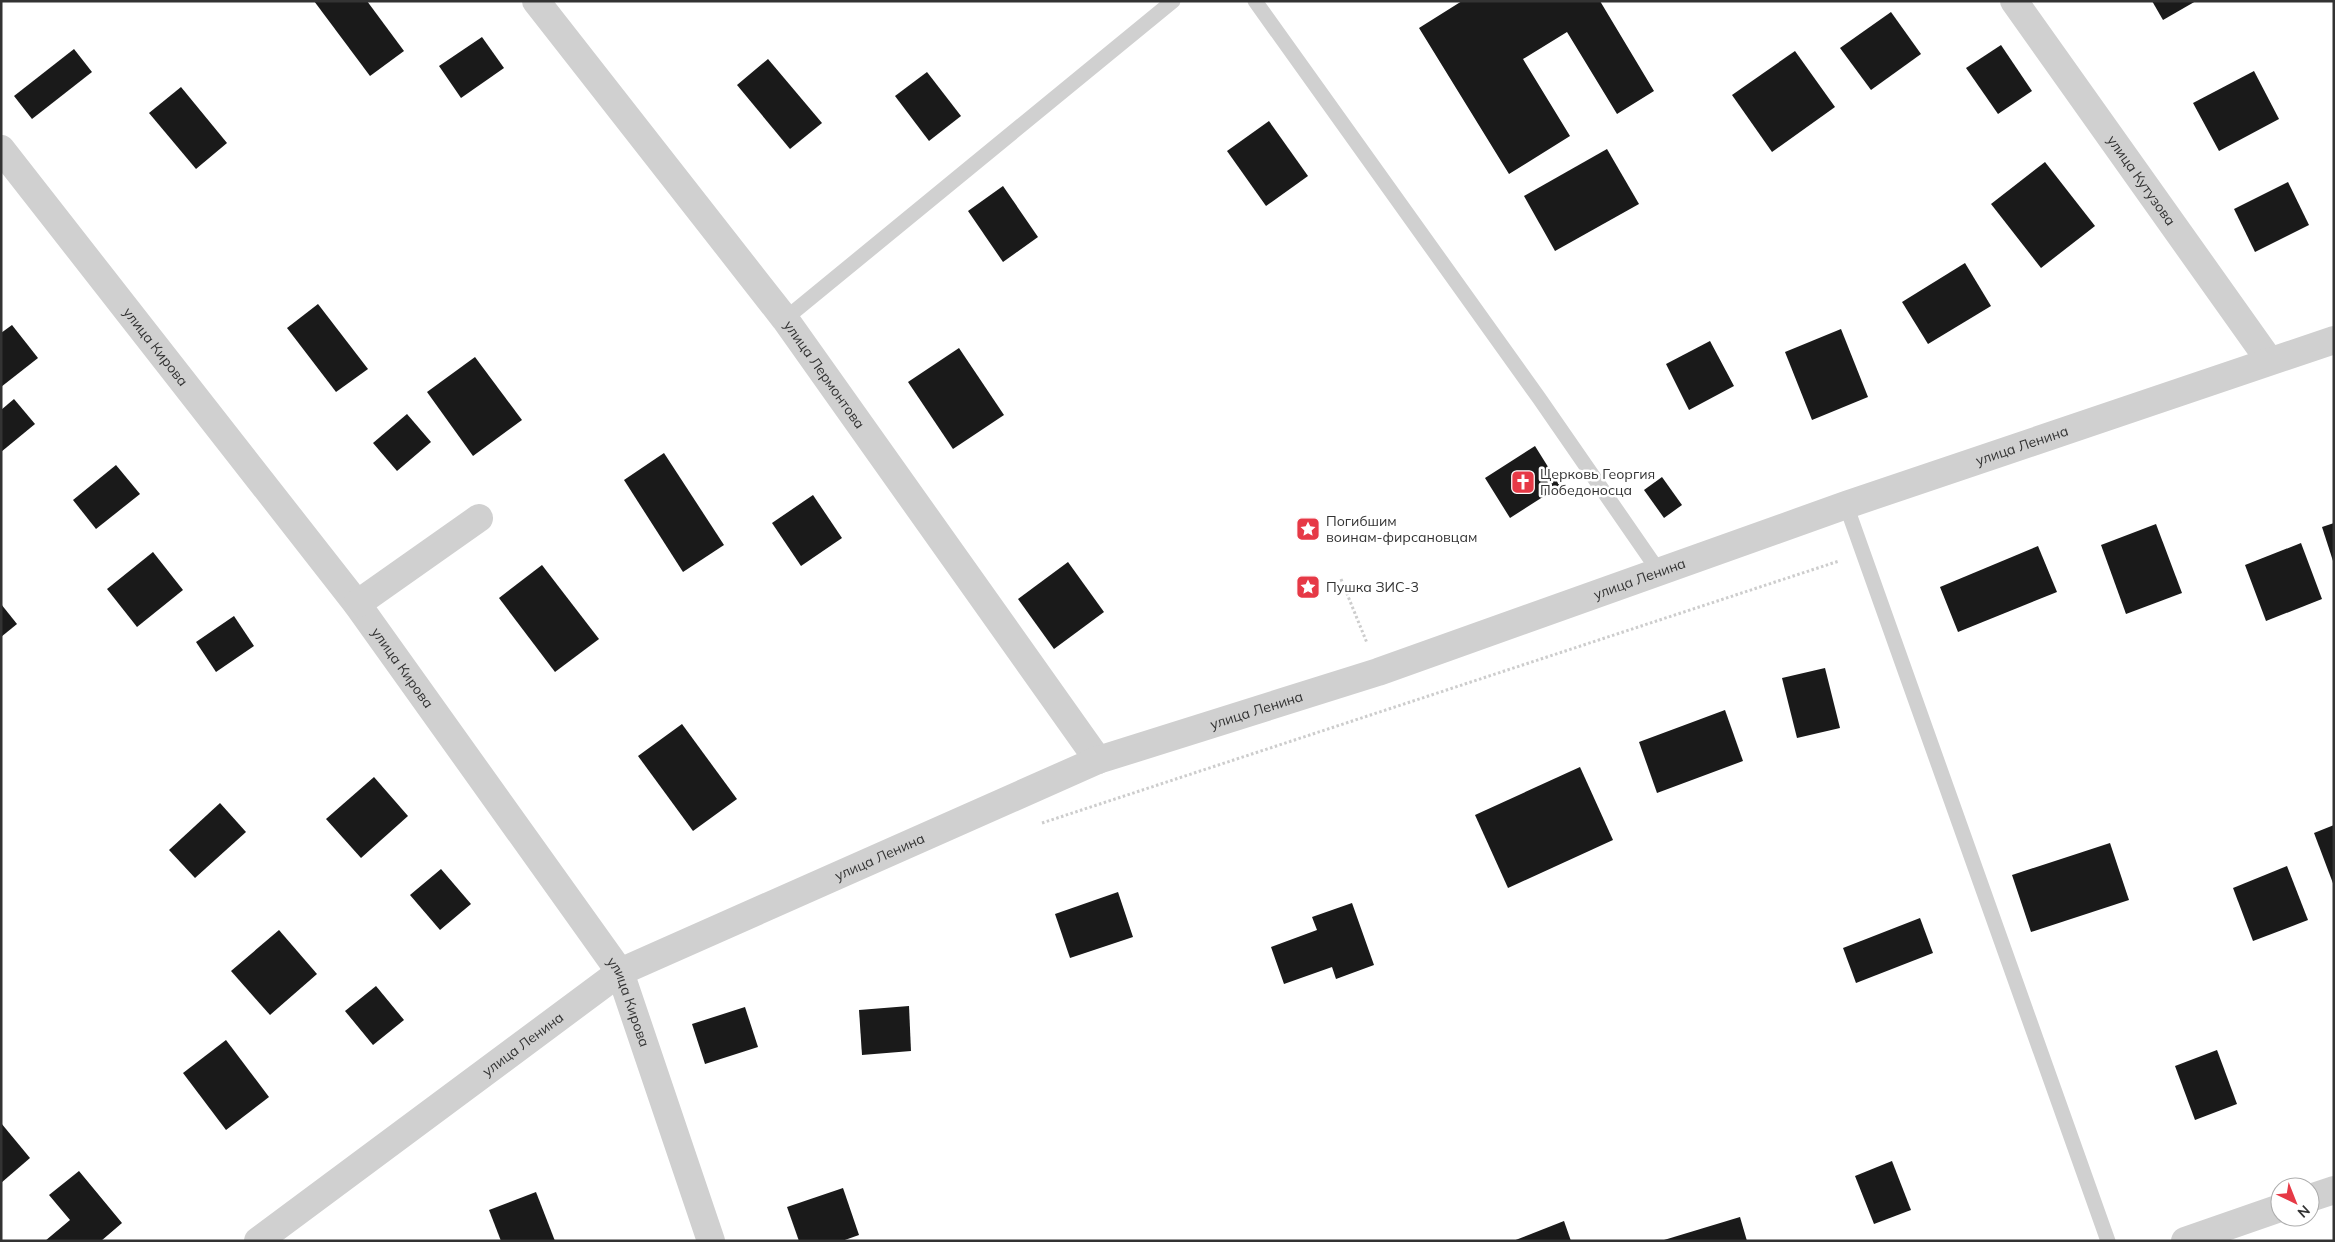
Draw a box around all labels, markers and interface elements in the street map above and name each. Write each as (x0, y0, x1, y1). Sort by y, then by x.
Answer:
street label: улица Кутузова (2103, 132, 2180, 229)
street label: улица Кирова (119, 304, 192, 390)
street label: улица Лермонтова (780, 317, 869, 432)
street label: улица Ленина (1973, 422, 2071, 470)
place label: Церковь Георгия Победоносца (1540, 465, 1655, 499)
church icon: Церковь Георгия Победоносца (1510, 469, 1536, 495)
place label: Погибшим воинам-фирсановцам (1326, 512, 1477, 546)
place icon: Погибшим воинам-фирсановцам (1295, 516, 1321, 542)
street label: улица Ленина (1591, 554, 1688, 603)
place icon: Пушка ЗИС-3 (1295, 574, 1321, 600)
place label: Пушка ЗИС-3 (1326, 578, 1419, 596)
street label: улица Кирова (368, 624, 437, 712)
street label: улица Ленина (1208, 687, 1305, 733)
street label: улица Ленина (832, 829, 927, 885)
street label: улица Кирова (603, 953, 654, 1049)
street label: улица Ленина (479, 1008, 567, 1080)
north arrow (2270, 1177, 2320, 1227)
text: N (2294, 1201, 2314, 1222)

